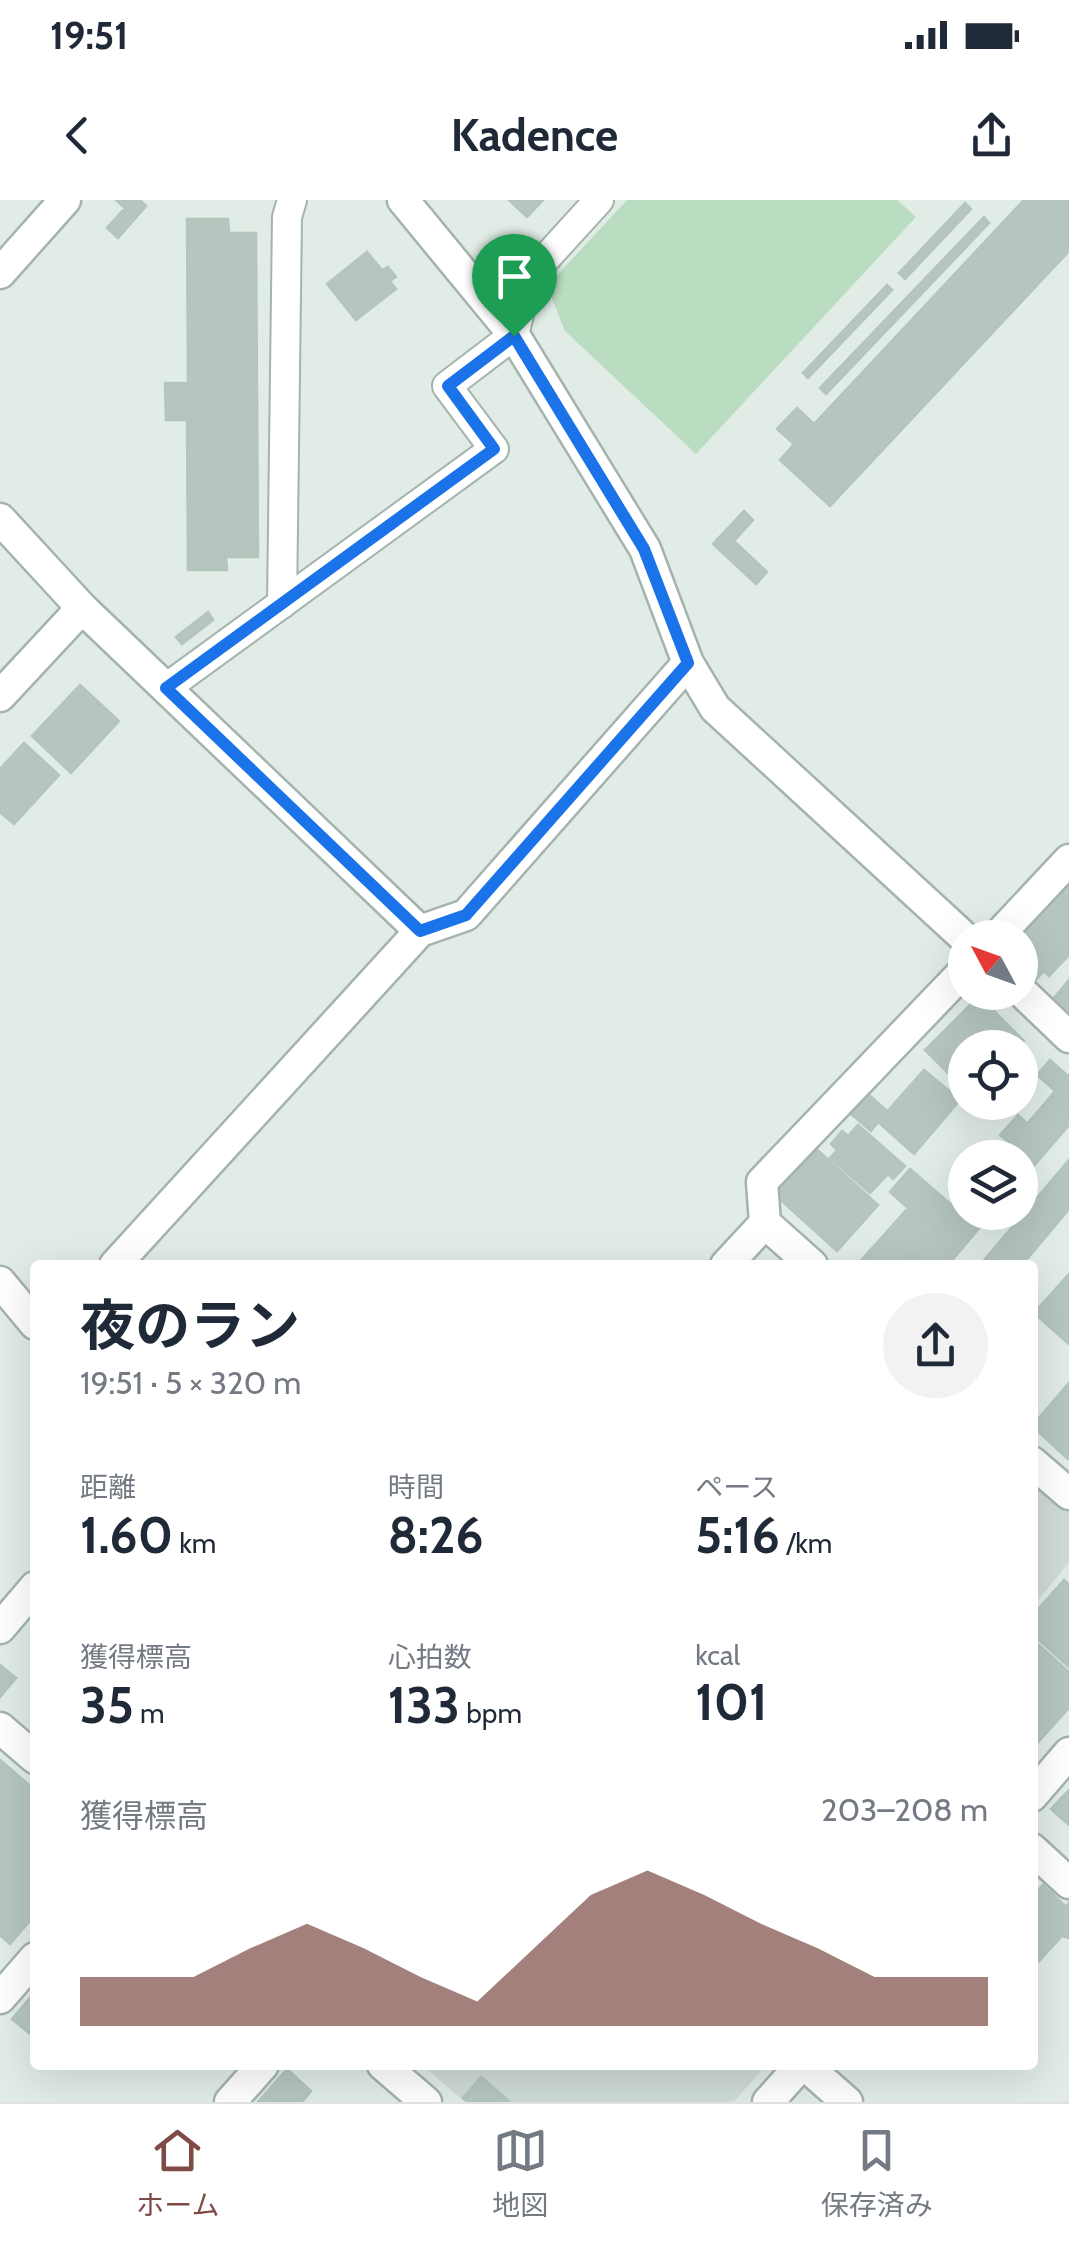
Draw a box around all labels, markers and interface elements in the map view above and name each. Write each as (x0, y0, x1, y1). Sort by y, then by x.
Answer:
text: 19:51 (50, 12, 128, 59)
icon: back (50, 108, 105, 163)
text: Kadence (451, 108, 618, 162)
icon: share (964, 108, 1019, 163)
pin (472, 234, 557, 337)
icon: arrive (487, 249, 542, 304)
north arrow (948, 920, 1038, 1010)
map controls (948, 920, 1038, 1230)
button: locate (948, 1030, 1038, 1120)
button: layers (948, 1140, 1038, 1230)
text: 夜のラン (80, 1292, 300, 1359)
button: share (883, 1293, 988, 1398)
text: 19:51 · 5 × 320 m (80, 1363, 301, 1402)
text: 距離 (80, 1470, 136, 1504)
text: 時間 (388, 1470, 444, 1504)
text: ペース (695, 1470, 778, 1504)
text: 1.60 (80, 1505, 173, 1566)
text: 8:26 (388, 1505, 484, 1566)
text: 5:16 (695, 1505, 780, 1566)
text: km (173, 1526, 216, 1560)
text: /km (780, 1526, 832, 1560)
text: kcal (695, 1638, 740, 1672)
text: 獲得標高 (80, 1640, 192, 1674)
text: 心拍数 (388, 1640, 472, 1674)
text: 101 (695, 1672, 768, 1733)
text: 35 (80, 1675, 134, 1736)
text: 133 (388, 1675, 460, 1736)
text: m (134, 1696, 165, 1730)
text: bpm (460, 1696, 522, 1730)
text: 203–208 m (821, 1790, 988, 1829)
text: 獲得標高 (80, 1796, 208, 1835)
tab: ホーム (136, 2123, 219, 2223)
tab: 地図 (492, 2123, 548, 2223)
tab: 保存済み (821, 2123, 933, 2223)

